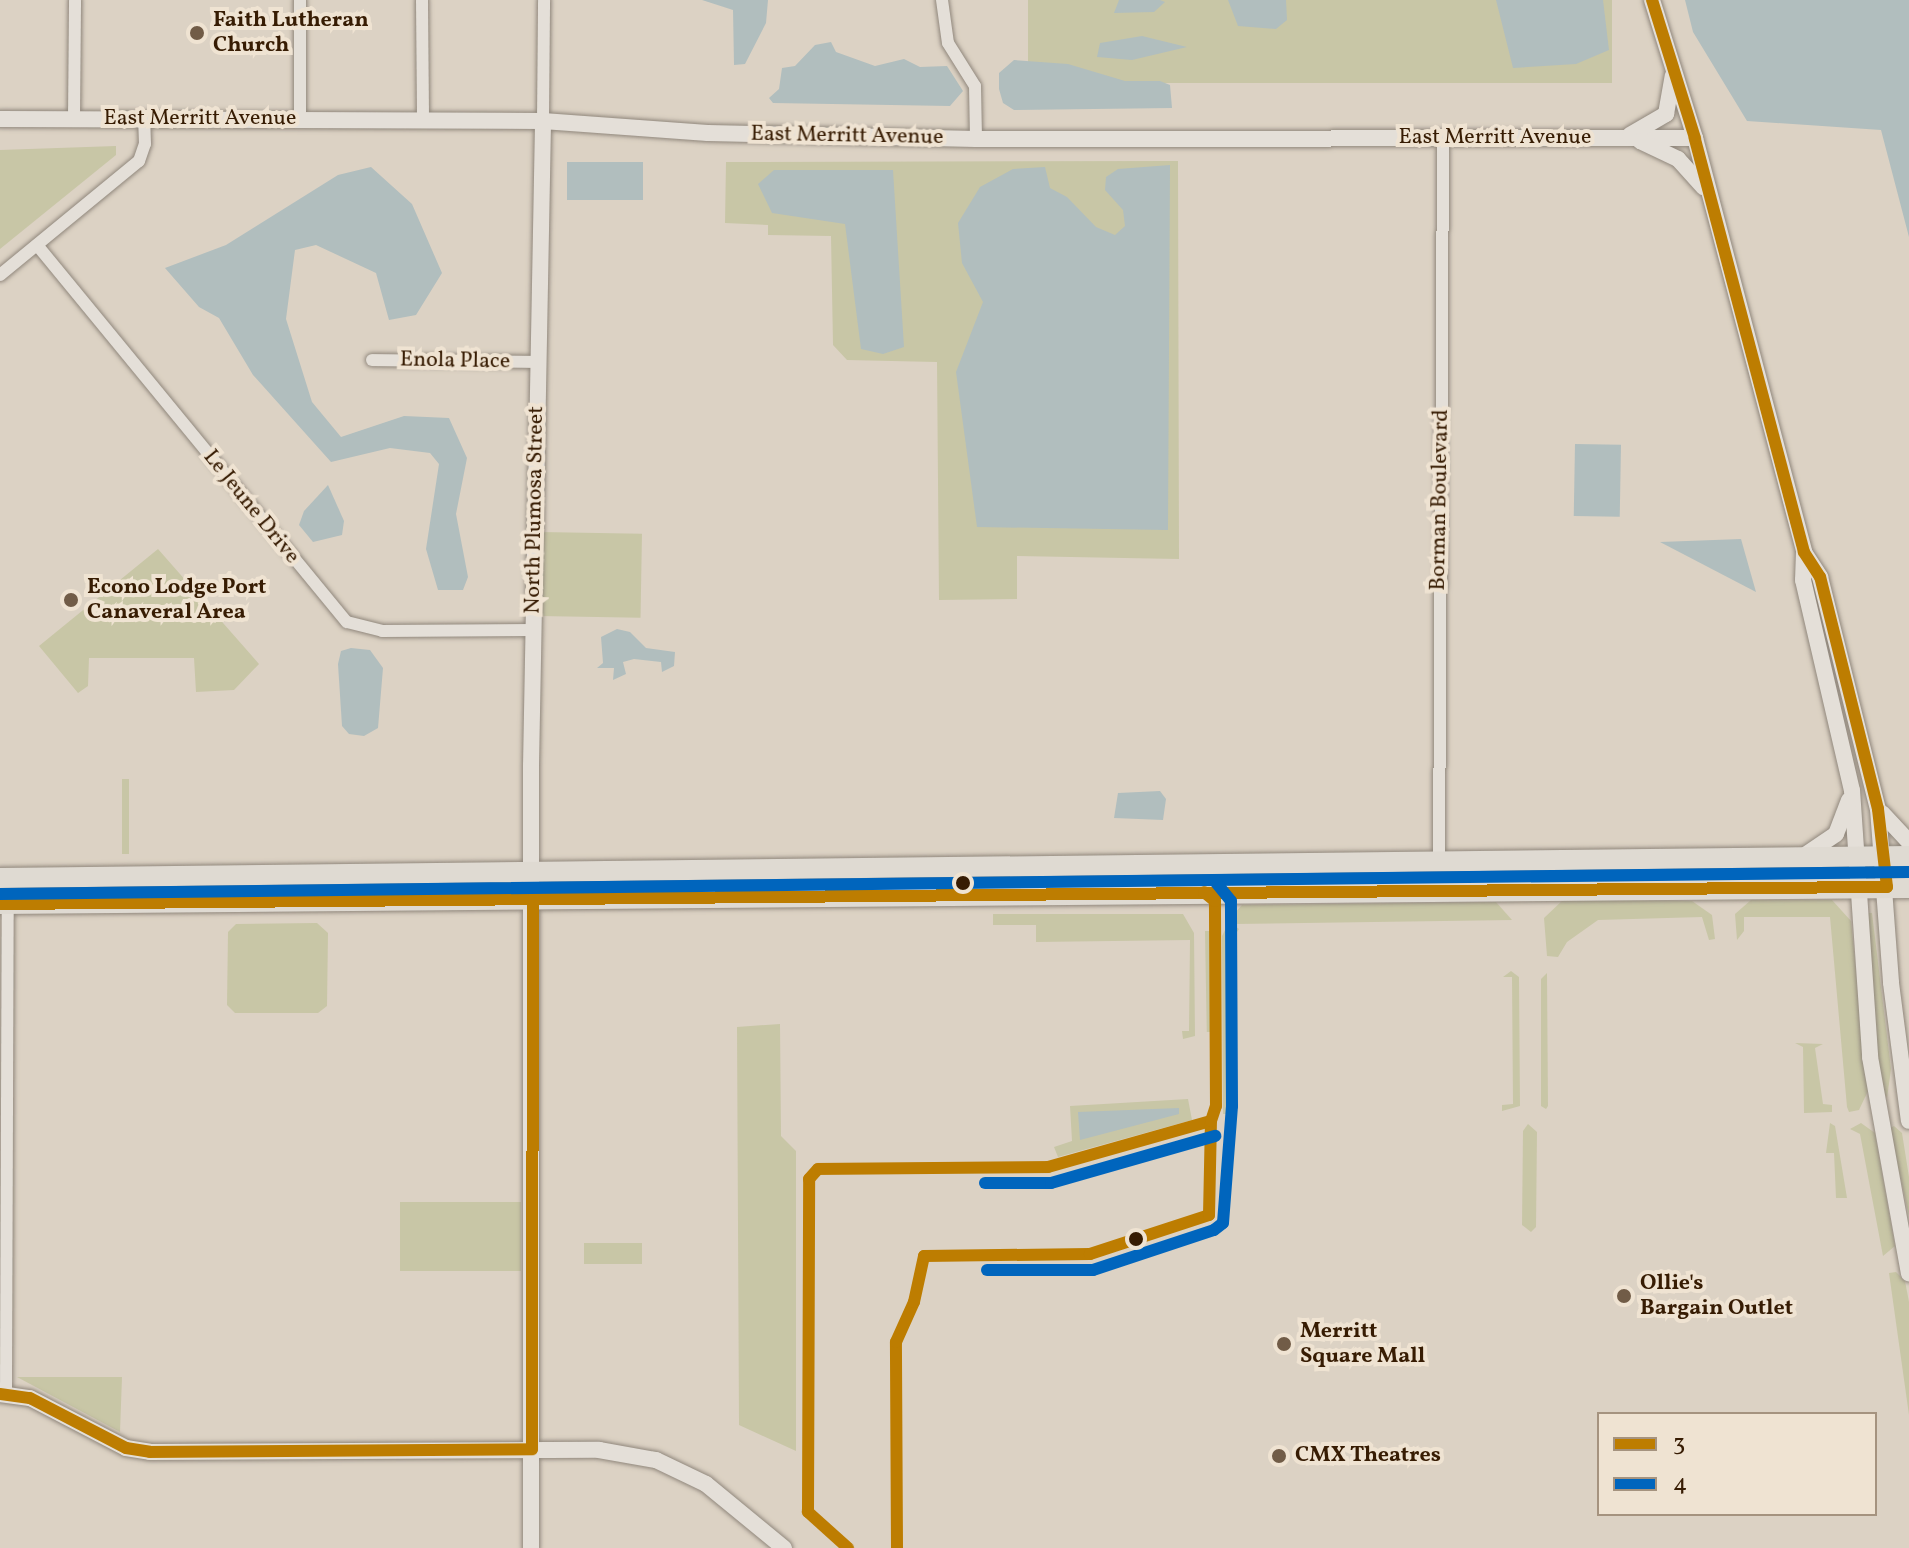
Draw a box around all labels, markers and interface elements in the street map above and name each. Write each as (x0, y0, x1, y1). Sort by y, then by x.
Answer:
place label: Faith Lutheran Church (213, 7, 369, 58)
marker: Faith Lutheran Church (188, 24, 206, 42)
street label: East Merritt Avenue (104, 106, 296, 132)
street label: East Merritt Avenue (750, 121, 944, 151)
street label: East Merritt Avenue (1399, 125, 1591, 151)
street label: Enola Place (400, 347, 510, 375)
street label: North Plumosa Street (520, 406, 550, 614)
street label: Borman Boulevard (1425, 409, 1455, 591)
street label: Le Jeune Drive (197, 445, 305, 569)
place label: Econo Lodge Port Canaveral Area (87, 574, 266, 626)
marker: Econo Lodge Port Canaveral Area (62, 591, 80, 609)
unlabelled marker (955, 875, 971, 891)
unlabelled marker (1128, 1231, 1144, 1247)
place label: Ollie's Bargain Outlet (1640, 1270, 1793, 1322)
marker: Ollie's Bargain Outlet (1615, 1287, 1633, 1305)
place label: Merritt Square Mall (1300, 1318, 1425, 1370)
marker: Merritt Square Mall (1275, 1335, 1293, 1353)
legend (1597, 1412, 1877, 1516)
text: 3 (1673, 1427, 1685, 1461)
place label: CMX Theatres (1295, 1443, 1441, 1469)
marker: CMX Theatres (1270, 1447, 1288, 1465)
text: 4 (1673, 1467, 1687, 1501)

